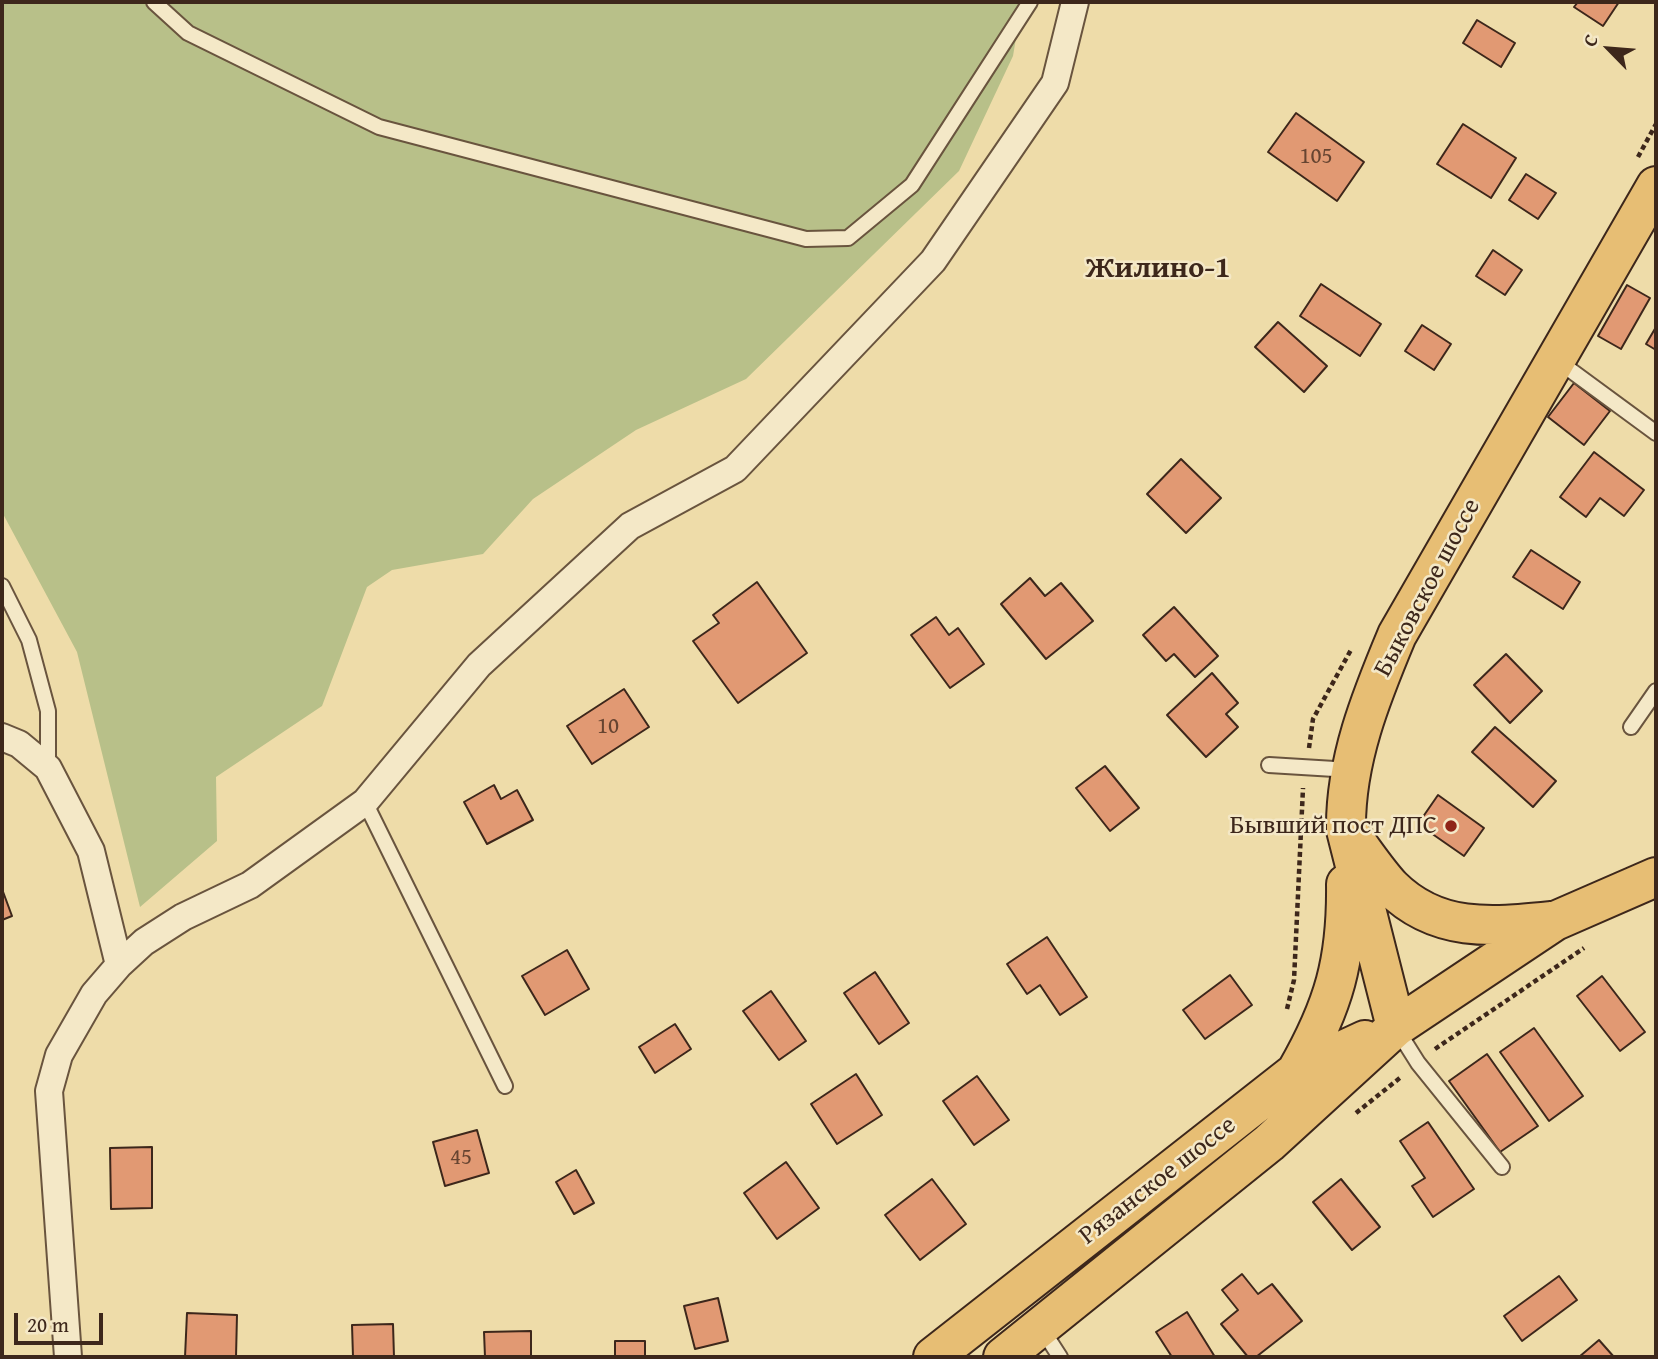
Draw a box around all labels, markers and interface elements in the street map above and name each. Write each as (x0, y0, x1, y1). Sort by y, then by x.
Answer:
north arrow (1574, 14, 1644, 84)
text: С (1575, 29, 1605, 51)
house number: 105 (1299, 143, 1333, 171)
district label: Жилино-1 (1085, 251, 1231, 287)
street label: Быковское шоссе (1368, 494, 1488, 682)
house number: 10 (597, 713, 619, 741)
place label: Бывший пост ДПС (1230, 810, 1437, 842)
marker: Бывший пост ДПС (1443, 818, 1459, 834)
street label: Рязанское шоссе (1073, 1110, 1243, 1252)
house number: 45 (450, 1144, 472, 1172)
scale bar (18, 1300, 107, 1344)
text: 20 m (27, 1309, 69, 1340)

